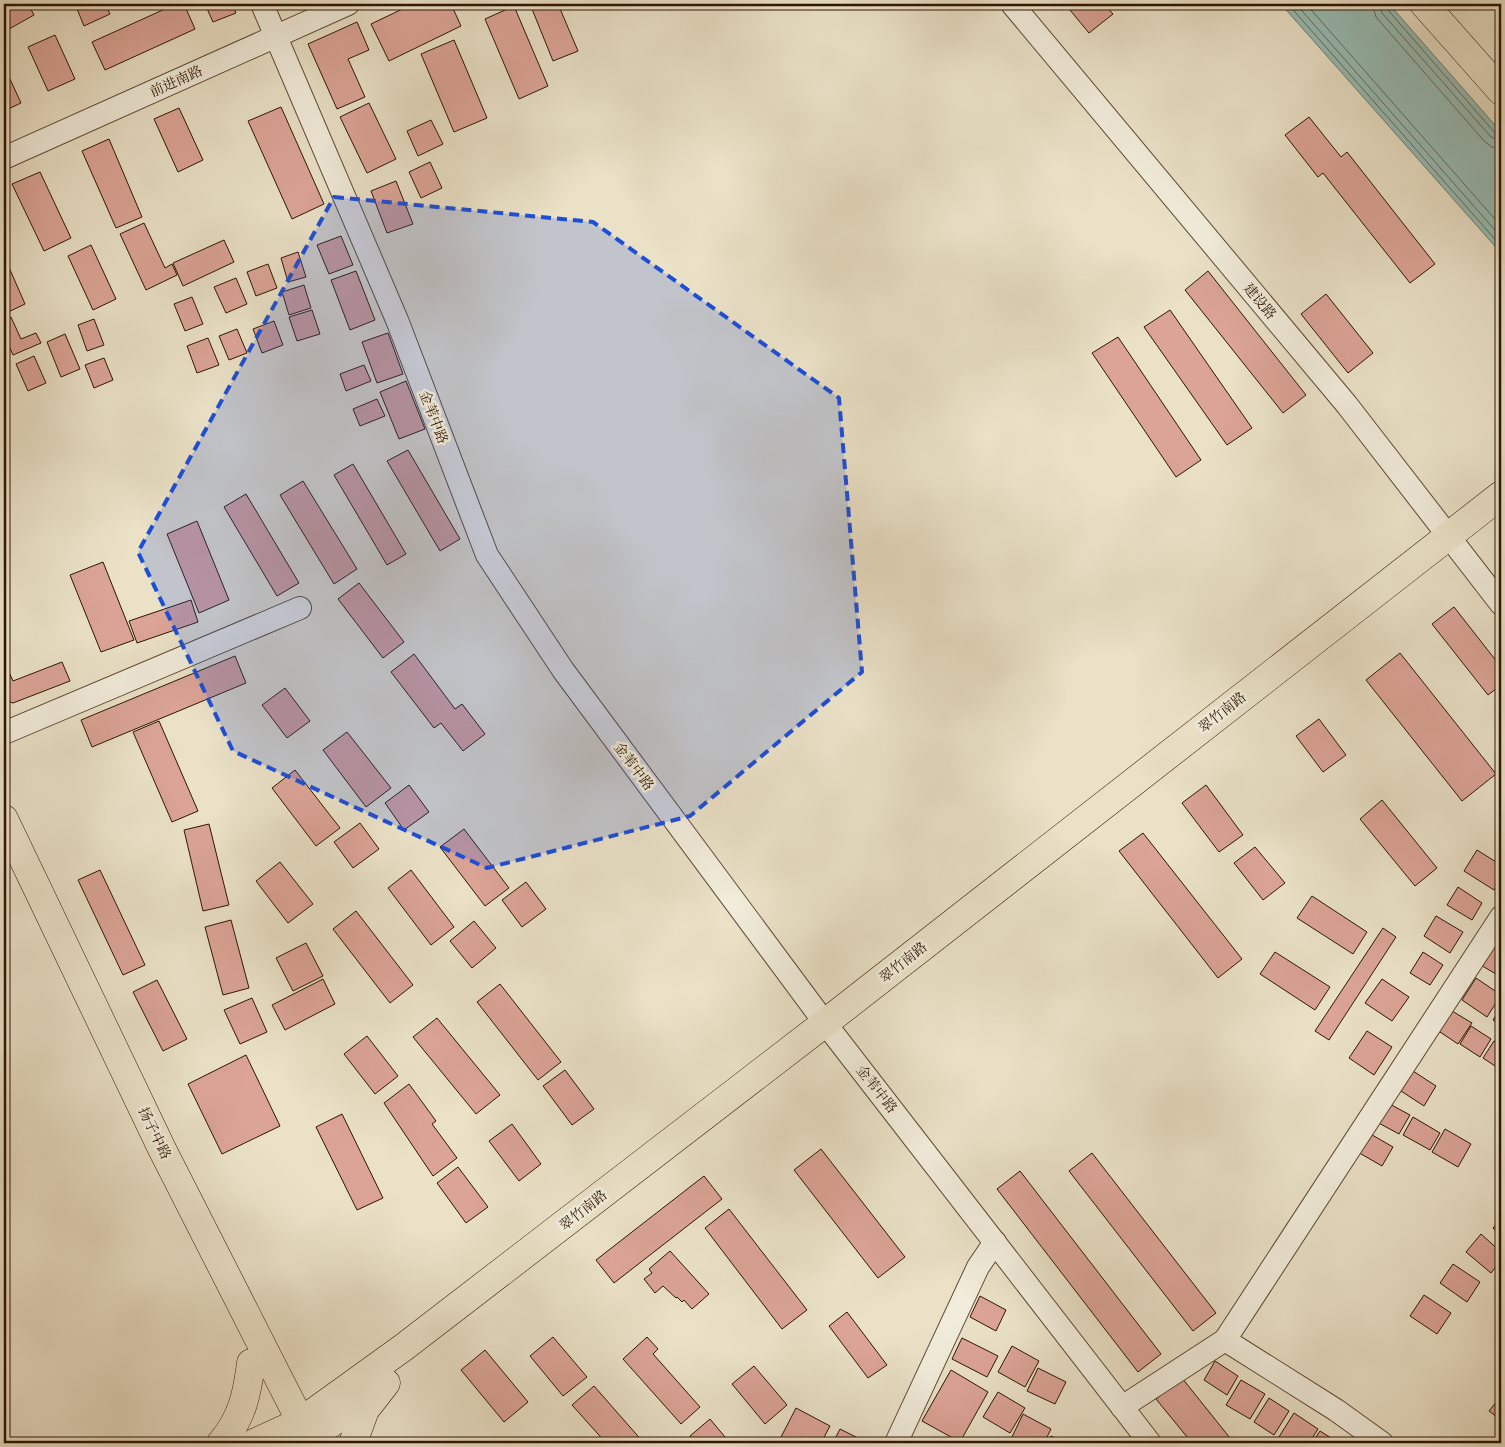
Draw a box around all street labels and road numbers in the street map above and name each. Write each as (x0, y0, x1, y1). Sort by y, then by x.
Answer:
street label: 前进南路 (147, 61, 205, 101)
street label: 建设路 (1240, 279, 1280, 323)
street label: 金苇中路 (416, 388, 452, 446)
street label: 翠竹南路 (1194, 688, 1250, 736)
street label: 金苇中路 (610, 738, 658, 794)
street label: 翠竹南路 (875, 938, 931, 986)
street label: 金苇中路 (853, 1061, 901, 1117)
street label: 扬子中路 (135, 1104, 175, 1162)
street label: 翠竹南路 (555, 1186, 611, 1234)

